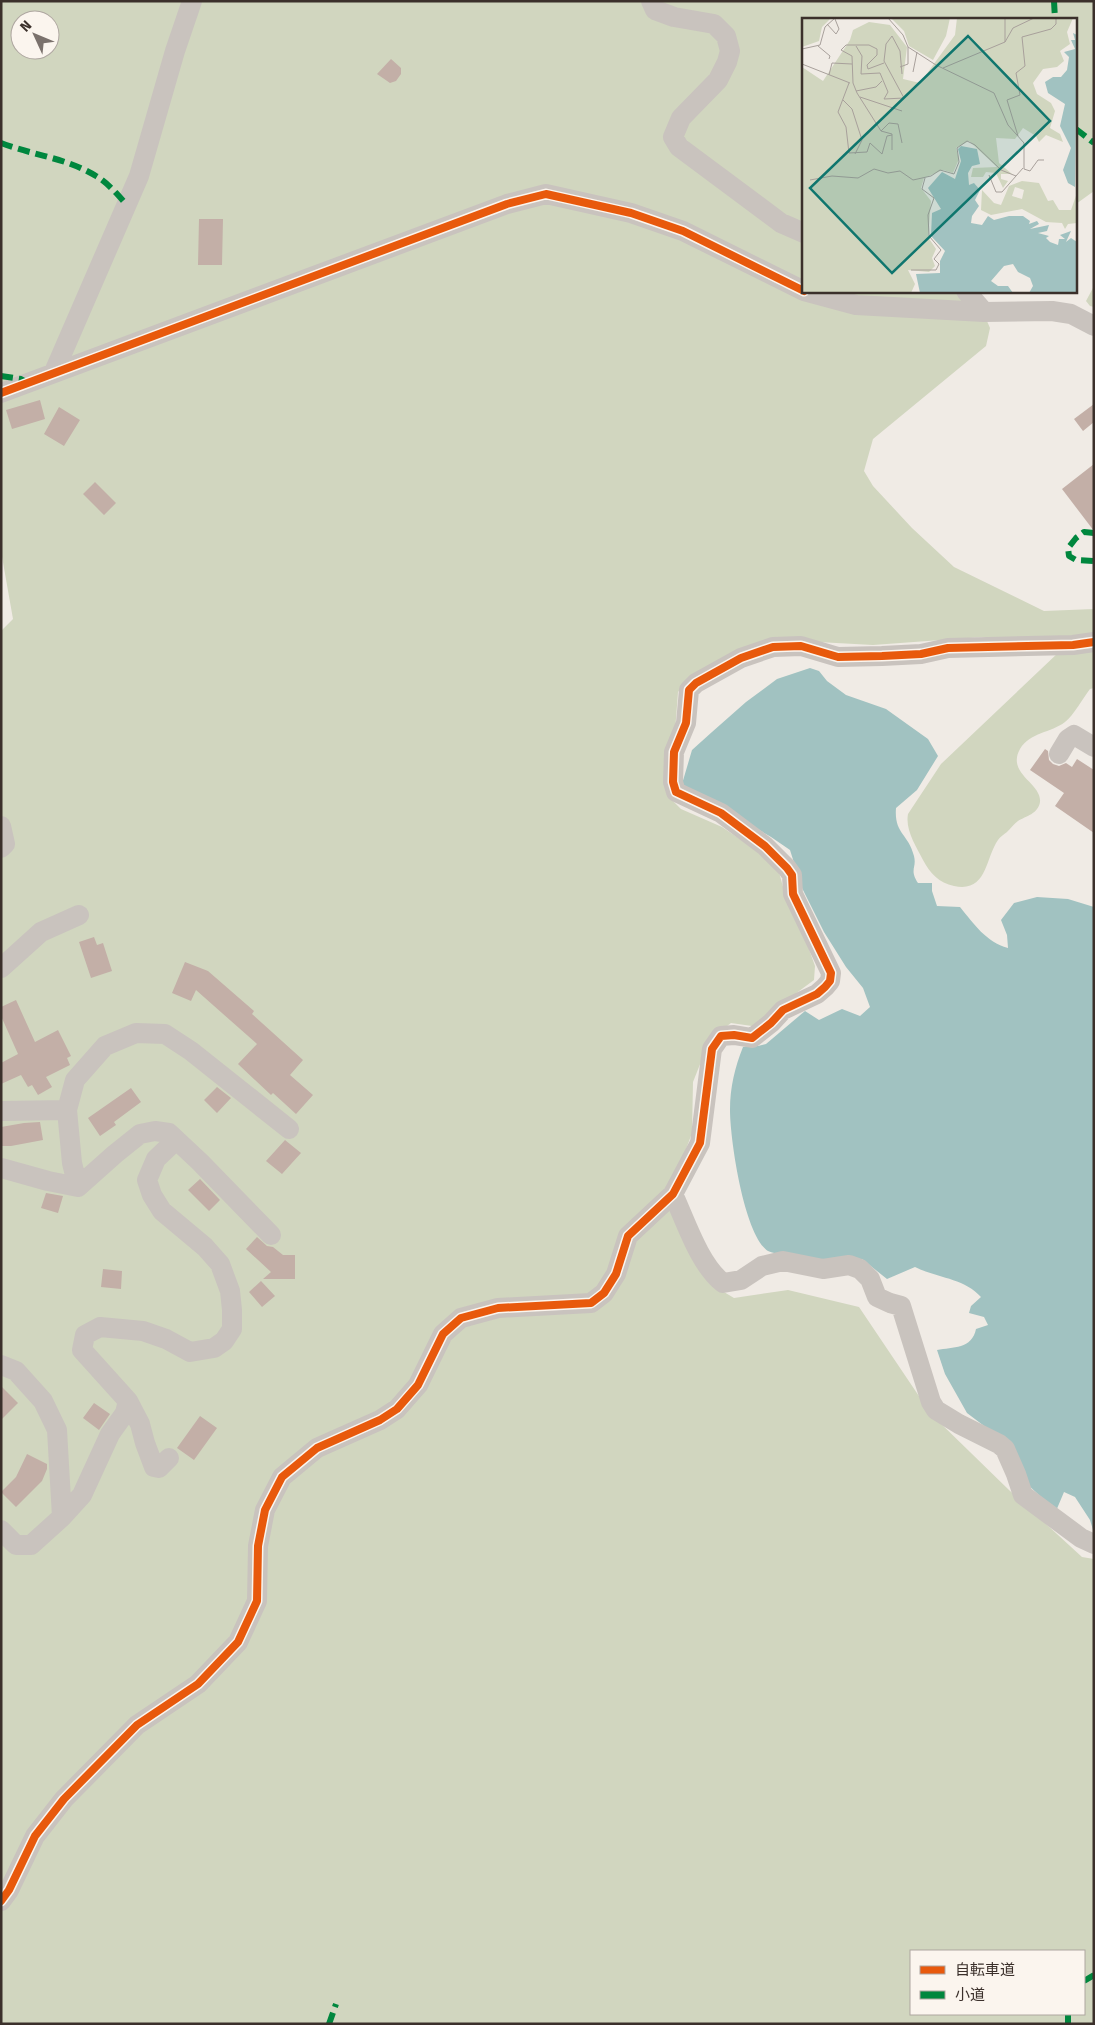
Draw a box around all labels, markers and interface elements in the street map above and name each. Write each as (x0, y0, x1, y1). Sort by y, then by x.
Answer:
north arrow (10, 10, 60, 60)
text: N (17, 17, 35, 36)
inset map (802, 18, 1078, 292)
legend (910, 1950, 1085, 2015)
text: 自転車道 (955, 1961, 1015, 1979)
text: 小道 (955, 1986, 985, 2004)

